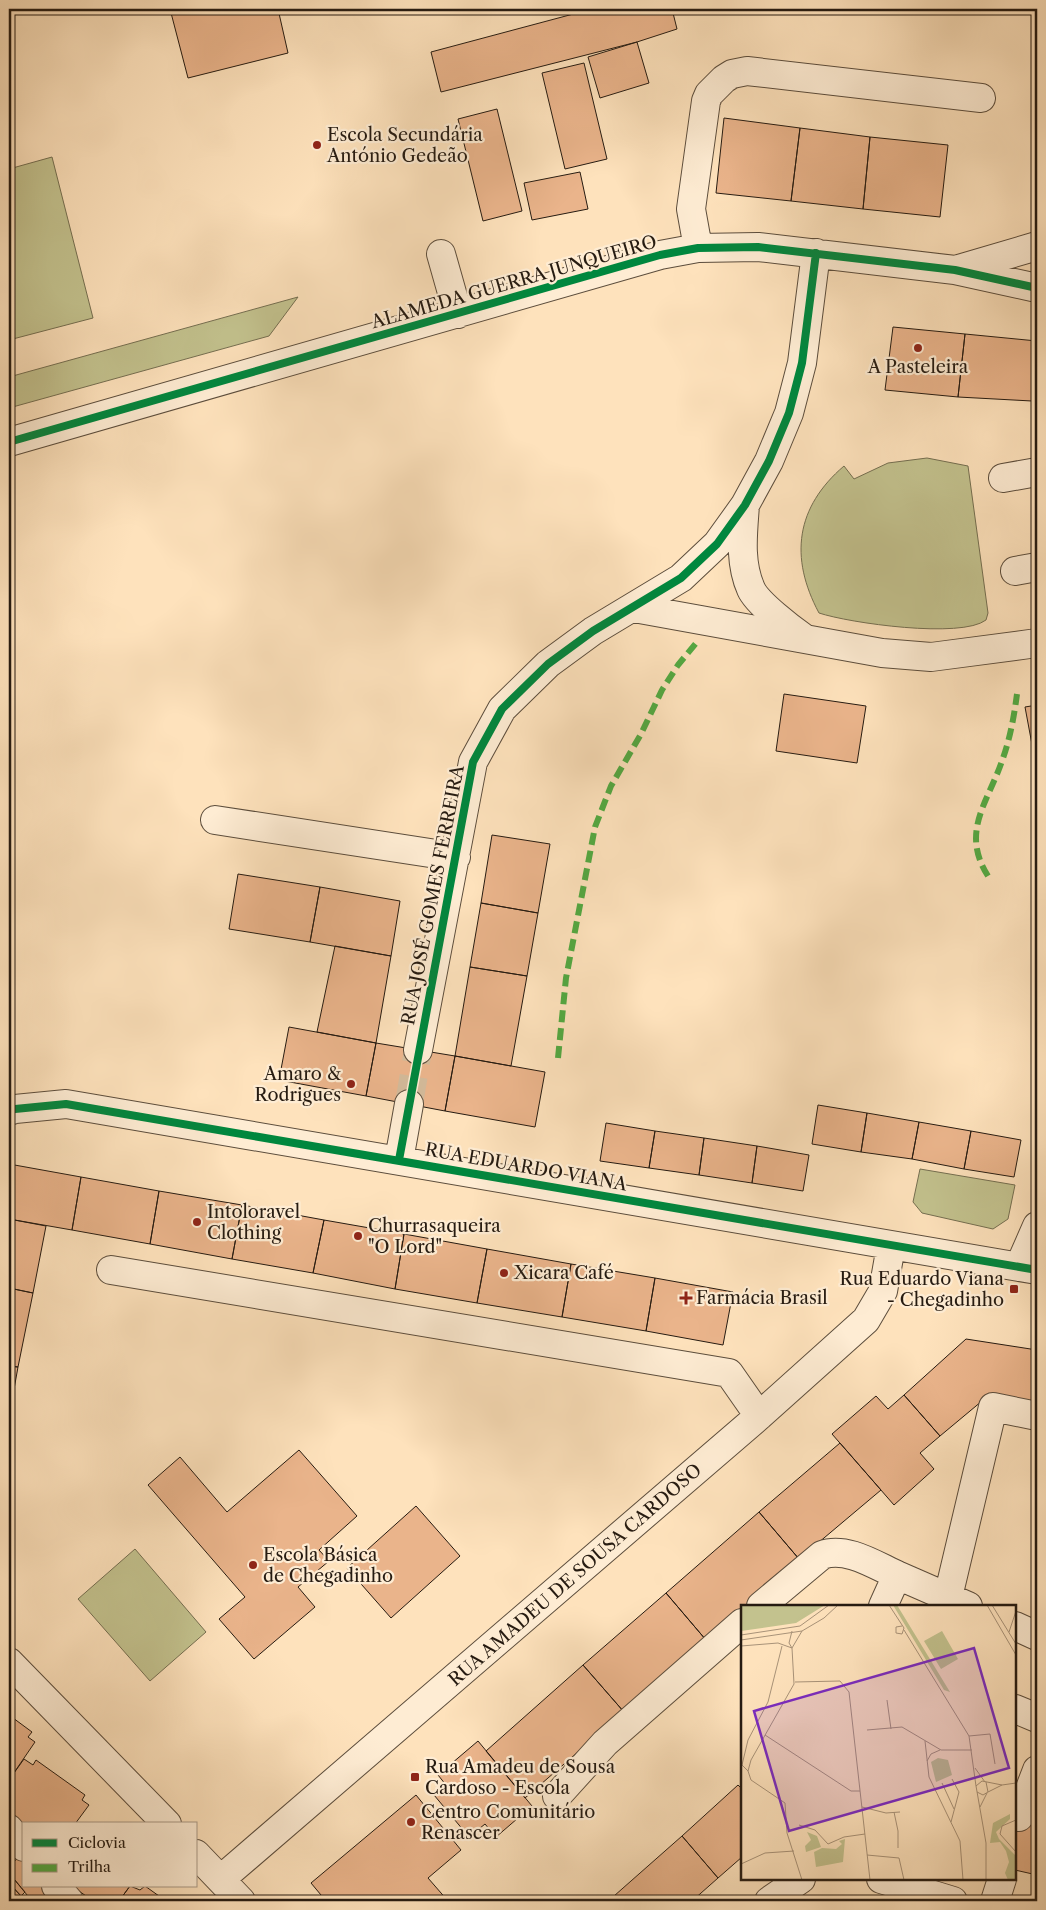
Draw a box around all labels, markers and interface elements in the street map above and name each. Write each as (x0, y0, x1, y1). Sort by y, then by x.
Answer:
place label: Escola Secundária António Gedeão (326, 124, 483, 167)
marker: Escola Secundária António Gedeão (311, 139, 323, 151)
street label: ALAMEDA GUERRA JUNQUEIRO (368, 231, 659, 334)
marker: A Pasteleira (912, 342, 924, 354)
place label: A Pasteleira (867, 356, 969, 378)
street label: RUA JOSÉ GOMES FERREIRA (396, 762, 469, 1027)
place label: Amaro & Rodrigues (254, 1063, 341, 1106)
marker: Amaro & Rodrigues (345, 1078, 357, 1090)
street label: RUA EDUARDO VIANA (423, 1138, 630, 1196)
place label: Intoloravel Clothing (207, 1201, 300, 1244)
place label: Churrasaqueira "O Lord" (368, 1215, 501, 1258)
marker: Intoloravel Clothing (191, 1216, 203, 1228)
marker: Churrasaqueira "O Lord" (352, 1230, 364, 1242)
place label: Xicara Café (513, 1262, 614, 1284)
marker: Xicara Café (498, 1267, 510, 1279)
place label: Rua Eduardo Viana - Chegadinho (840, 1268, 1005, 1311)
marker: Rua Eduardo Viana - Chegadinho (1008, 1283, 1020, 1295)
place label: Farmácia Brasil (696, 1287, 828, 1309)
marker: Farmácia Brasil (680, 1292, 692, 1304)
street label: RUA AMADEU DE SOUSA CARDOSO (444, 1459, 706, 1691)
place label: Escola Básica de Chegadinho (263, 1544, 393, 1587)
marker: Escola Básica de Chegadinho (247, 1559, 259, 1571)
inset map (741, 1605, 1016, 1880)
place label: Rua Amadeu de Sousa Cardoso - Escola (425, 1756, 616, 1799)
marker: Rua Amadeu de Sousa Cardoso - Escola (409, 1771, 421, 1783)
place label: Centro Comunitário Renascer (421, 1801, 595, 1844)
marker: Centro Comunitário Renascer (405, 1816, 417, 1828)
legend (22, 1822, 198, 1888)
text: Ciclovia (68, 1833, 126, 1852)
text: Trilha (68, 1857, 111, 1876)

